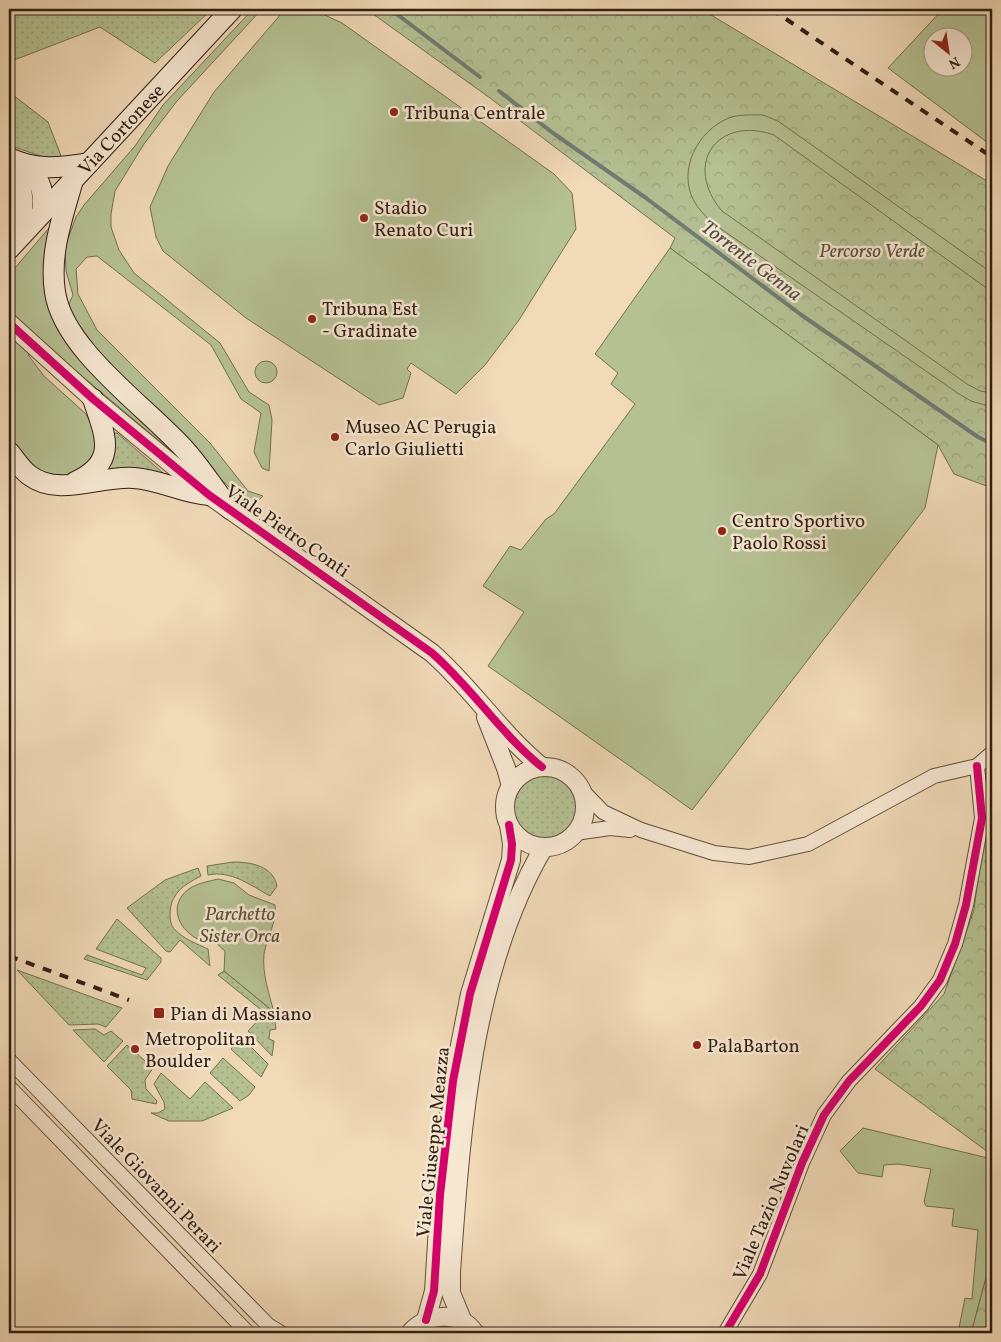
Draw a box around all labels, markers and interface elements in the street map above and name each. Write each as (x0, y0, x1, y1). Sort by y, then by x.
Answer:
north arrow (924, 28, 974, 78)
text: N (945, 51, 963, 73)
street label: Via Cortonese (73, 79, 171, 181)
place label: Tribuna Centrale (404, 101, 545, 127)
marker: Tribuna Centrale (388, 106, 400, 118)
place label: Stadio Renato Curi (374, 196, 474, 244)
marker: Stadio Renato Curi (358, 212, 370, 224)
water label: Torrente Genna (695, 214, 807, 309)
park label: Percorso Verde (819, 239, 925, 265)
place label: Tribuna Est - Gradinate (322, 297, 418, 345)
marker: Tribuna Est - Gradinate (306, 313, 318, 325)
place label: Museo AC Perugia Carlo Giulietti (345, 415, 497, 463)
marker: Museo AC Perugia Carlo Giulietti (329, 431, 341, 443)
street label: Viale Pietro Conti (219, 479, 354, 584)
place label: Centro Sportivo Paolo Rossi (732, 509, 865, 557)
marker: Centro Sportivo Paolo Rossi (716, 525, 728, 537)
park label: Parchetto Sister Orca (200, 902, 280, 950)
place label: Pian di Massiano (170, 1002, 312, 1028)
marker: Pian di Massiano (152, 1006, 166, 1020)
place label: Metropolitan Boulder (145, 1027, 256, 1075)
place label: PalaBarton (707, 1034, 800, 1060)
marker: PalaBarton (691, 1039, 703, 1051)
marker: Metropolitan Boulder (129, 1043, 141, 1055)
street label: Viale Giuseppe Meazza (411, 1045, 457, 1239)
street label: Viale Giovanni Perari (84, 1113, 227, 1260)
street label: Viale Tazio Nuvolari (727, 1121, 816, 1285)

